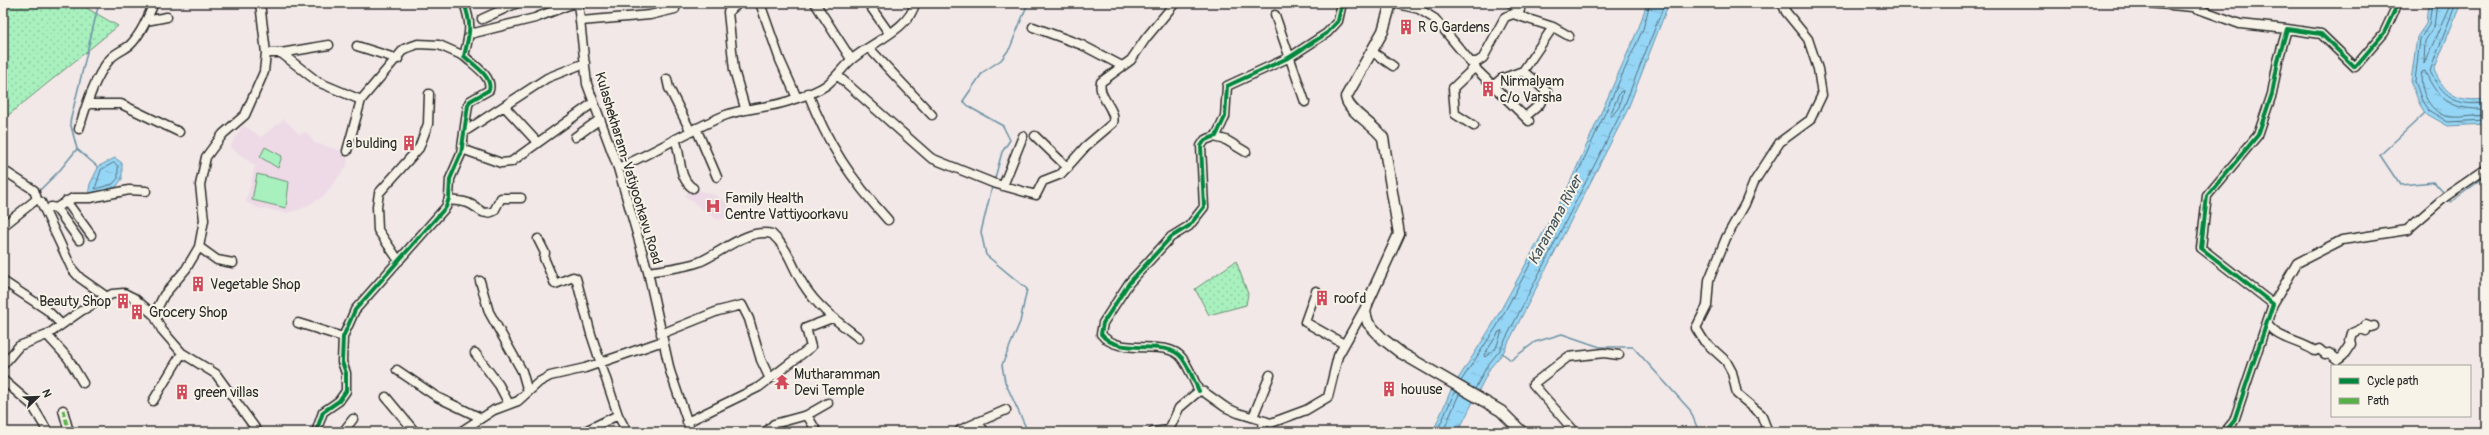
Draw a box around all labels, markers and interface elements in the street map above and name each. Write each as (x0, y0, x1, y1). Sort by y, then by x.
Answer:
building icon: R G Gardens (1397, 18, 1415, 36)
place label: R G Gardens (1418, 19, 1490, 36)
street label: Kulashekharam-Vatiyoorkavu Road (591, 70, 666, 266)
place label: Nirmalyam c/o Varsha (1500, 73, 1564, 106)
building icon: Nirmalyam c/o Varsha (1479, 80, 1497, 98)
building icon: a bulding (400, 134, 418, 152)
place label: a bulding (346, 135, 397, 152)
water label: Karamana River (1524, 171, 1588, 268)
place label: Family Health Centre Vattiyoorkavu (725, 190, 848, 223)
hospital icon: Family Health Centre Vattiyoorkavu (704, 197, 722, 215)
building icon: Vegetable Shop (189, 275, 207, 293)
place label: Vegetable Shop (210, 276, 301, 293)
building icon: roofd (1313, 289, 1331, 307)
place label: roofd (1334, 290, 1366, 307)
building icon: Beauty Shop (114, 292, 132, 310)
place label: Beauty Shop (39, 293, 111, 310)
building icon: Grocery Shop (128, 303, 146, 321)
place label: Grocery Shop (149, 304, 228, 321)
legend (2331, 365, 2471, 417)
place label: Mutharamman Devi Temple (794, 366, 880, 399)
temple icon: Mutharamman Devi Temple (773, 373, 791, 391)
text: Cycle path (2367, 374, 2419, 389)
north arrow (18, 377, 58, 417)
building icon: houuse (1380, 380, 1398, 398)
place label: houuse (1401, 381, 1442, 398)
building icon: green villas (173, 383, 191, 401)
place label: green villas (194, 384, 259, 401)
text: N (39, 387, 54, 400)
text: Path (2367, 394, 2389, 409)

